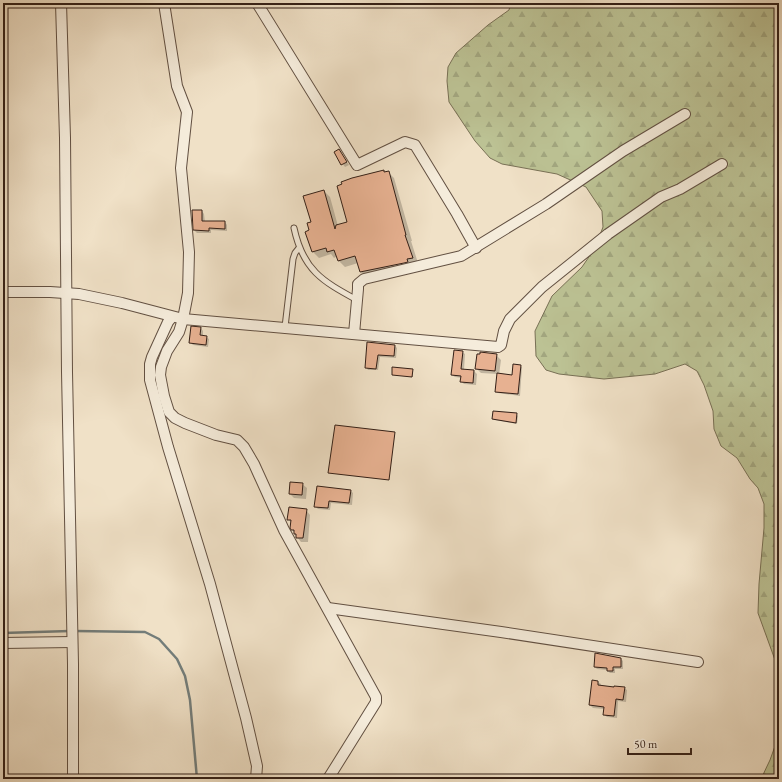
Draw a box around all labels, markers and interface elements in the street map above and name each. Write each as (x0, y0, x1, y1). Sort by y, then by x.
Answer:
scale bar (628, 730, 691, 756)
text: 50 m (634, 736, 658, 752)

